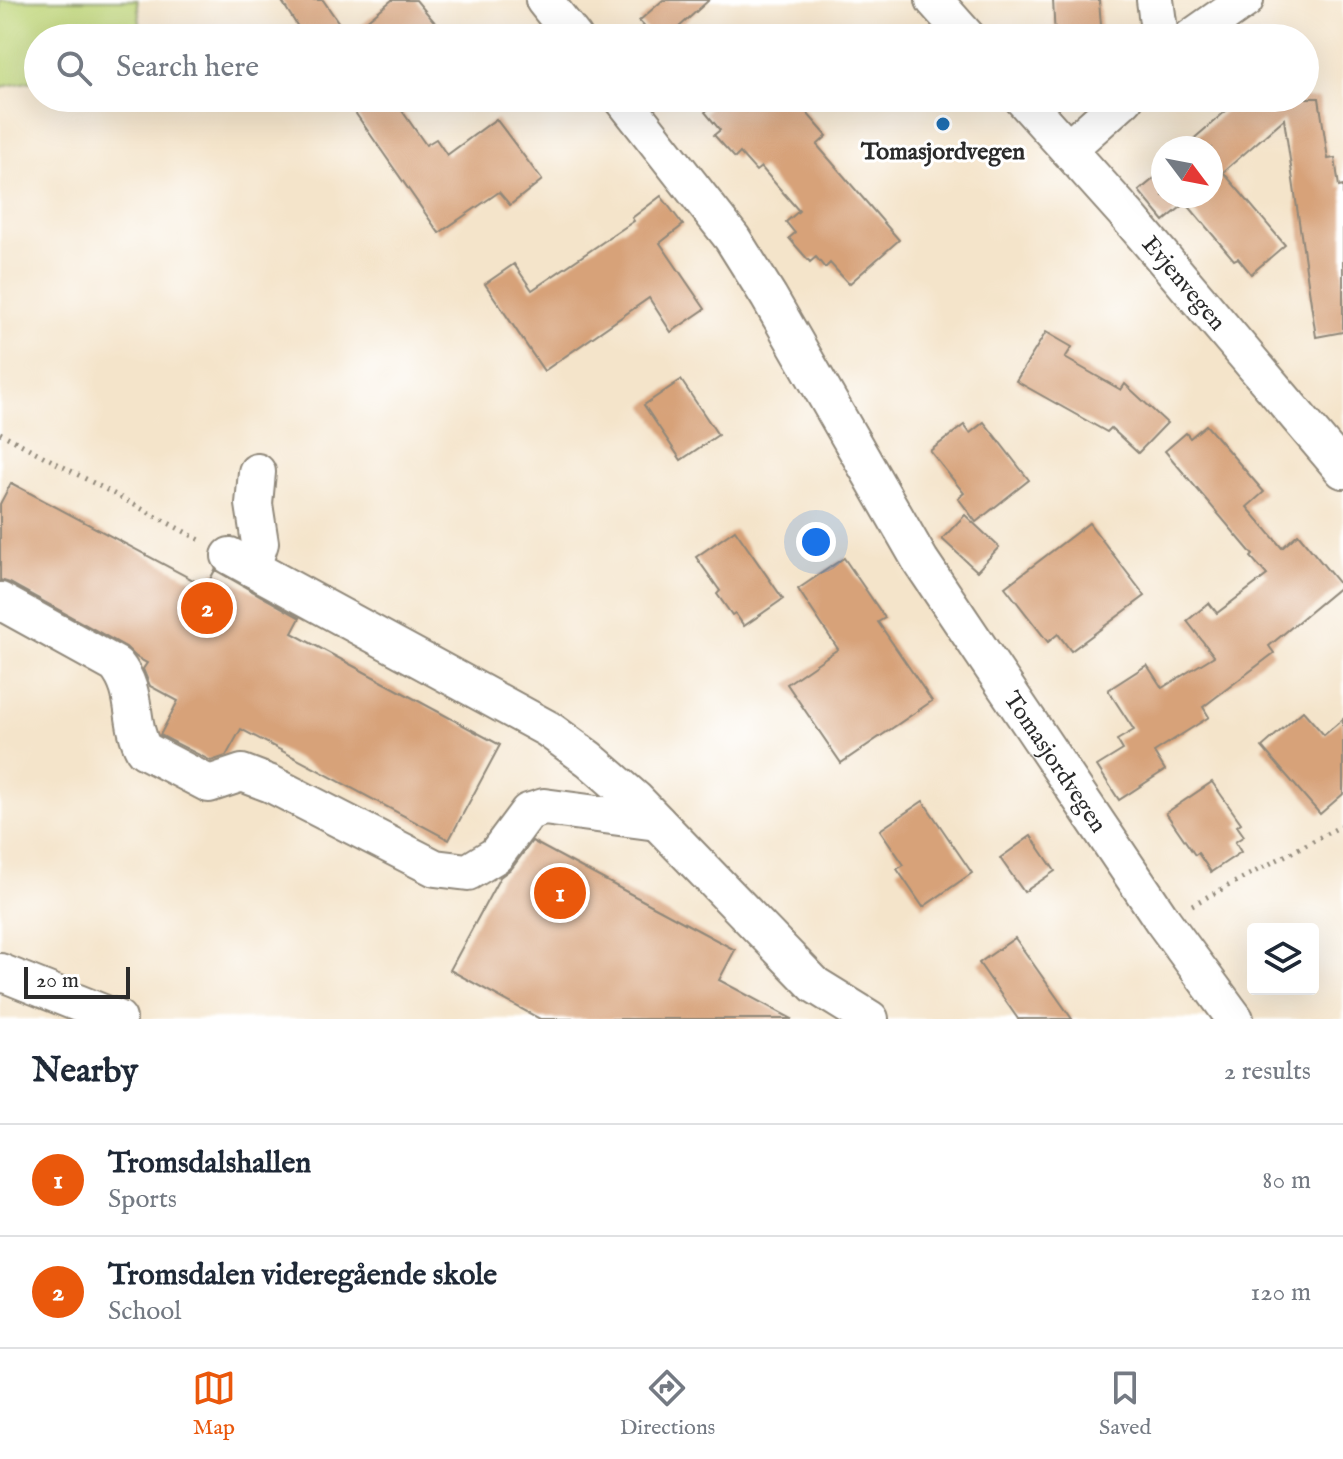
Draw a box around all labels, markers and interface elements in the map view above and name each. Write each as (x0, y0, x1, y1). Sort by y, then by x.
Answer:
search box (24, 24, 1319, 112)
icon: search (52, 46, 96, 90)
text: Search here (116, 49, 259, 87)
marker: Tomasjordvegen (934, 115, 952, 133)
north arrow (1151, 136, 1223, 208)
place label: Tomasjordvegen (860, 137, 1025, 168)
street label: Evjenvegen (1134, 230, 1232, 338)
your location (796, 522, 836, 562)
pin: 2 (181, 578, 233, 638)
street label: Tomasjordvegen (996, 686, 1113, 839)
pin: 1 (534, 863, 586, 923)
map controls (1247, 923, 1319, 995)
button: layers (1247, 923, 1319, 995)
scale bar (24, 963, 130, 999)
text: 20 m (36, 967, 79, 995)
text: Nearby (32, 1050, 138, 1093)
text: 2 results (1224, 1055, 1311, 1088)
text: Tromsdalshallen (108, 1145, 311, 1183)
text: 1 (53, 1164, 63, 1197)
text: 80 m (1262, 1164, 1311, 1197)
text: Sports (108, 1183, 177, 1216)
text: Tromsdalen videregående skole (108, 1257, 497, 1295)
text: 2 (52, 1276, 64, 1309)
text: 120 m (1251, 1276, 1311, 1309)
text: School (108, 1295, 181, 1328)
tab: Map (192, 1366, 236, 1442)
tab: Directions (620, 1366, 715, 1442)
tab: Saved (1099, 1366, 1151, 1442)

